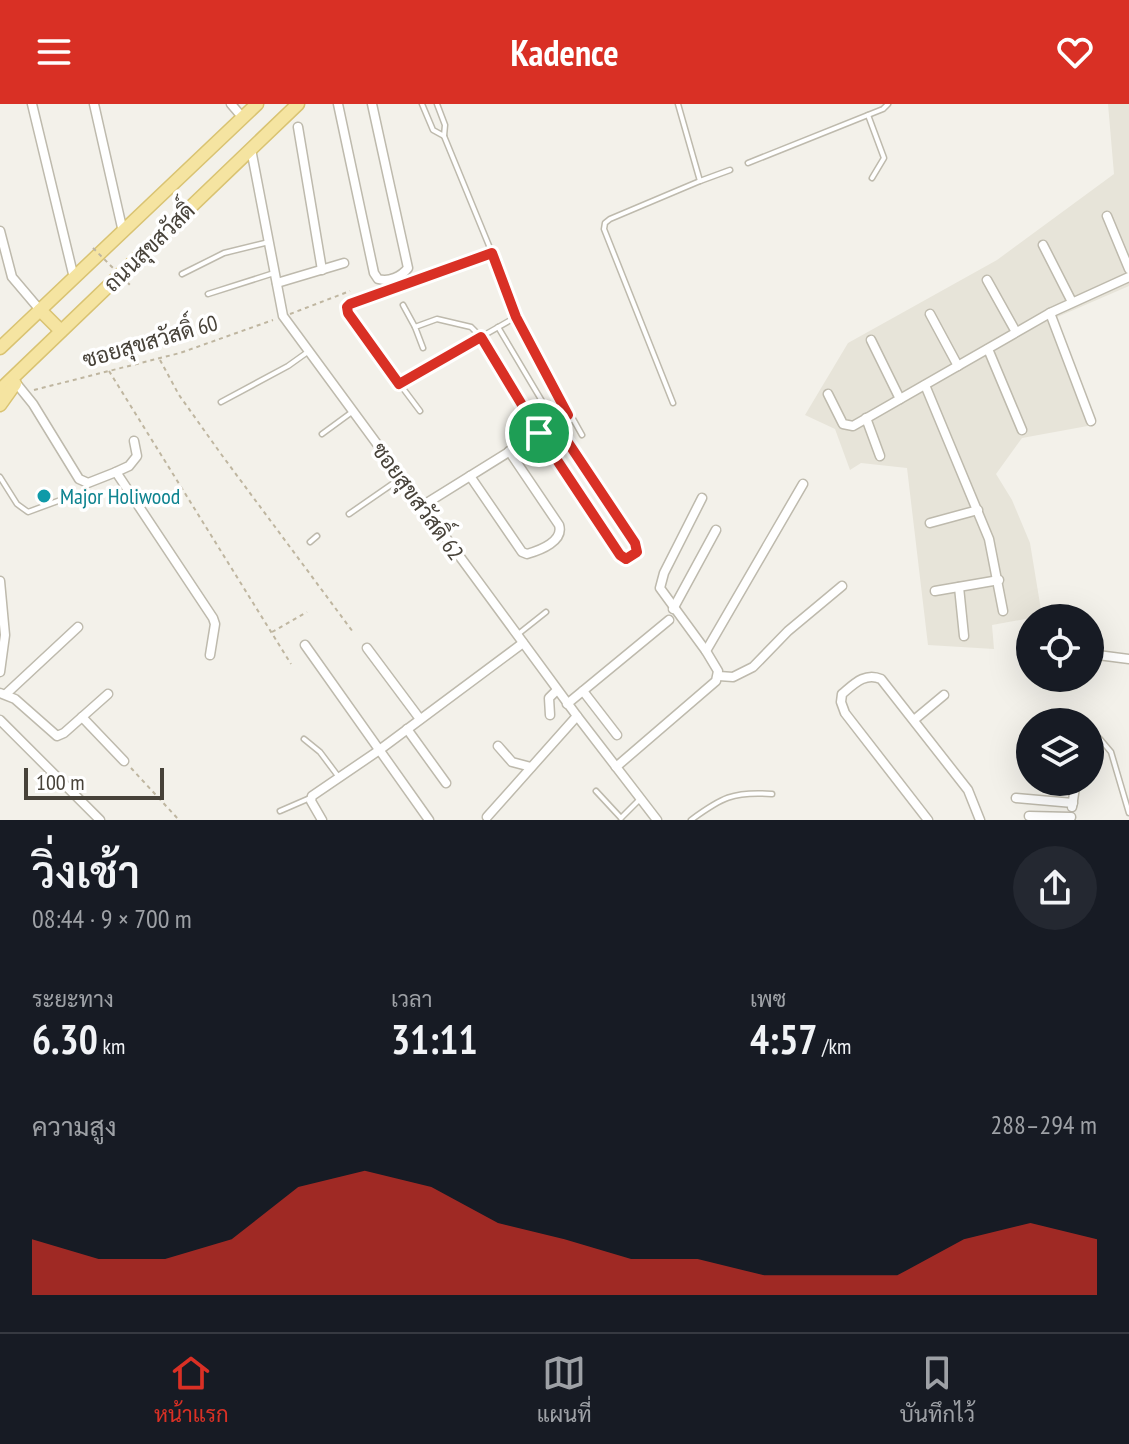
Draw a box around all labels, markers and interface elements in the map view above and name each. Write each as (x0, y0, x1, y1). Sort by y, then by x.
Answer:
text: Kadence (510, 29, 619, 76)
icon: menu (32, 30, 76, 74)
icon: heart (1053, 30, 1097, 74)
street label: ถนนสุขสวัสดิ์ (94, 193, 202, 299)
street label: ซอยสุขสวัสดิ์ 60 (78, 304, 221, 376)
pin (505, 399, 573, 467)
icon: arrive (517, 411, 561, 455)
street label: ซอยสุขสวัสดิ์ 62 (364, 434, 474, 567)
place label: Major Holiwood (60, 482, 180, 510)
marker: Major Holiwood (35, 487, 53, 505)
map controls (1016, 604, 1104, 796)
button: locate (1016, 604, 1104, 692)
button: layers (1016, 708, 1104, 796)
scale bar (24, 764, 164, 800)
text: 100 m (36, 768, 85, 796)
text: วิ่งเช้า (32, 843, 140, 900)
button: share (1013, 846, 1097, 930)
text: 08:44 · 9 × 700 m (32, 902, 192, 935)
text: ระยะทาง (32, 985, 114, 1013)
text: เวลา (391, 985, 433, 1013)
text: เพซ (750, 985, 786, 1013)
text: 6.30 (32, 1013, 98, 1065)
text: 31:11 (391, 1013, 478, 1065)
text: 4:57 (750, 1013, 817, 1065)
text: km (98, 1032, 125, 1060)
text: /km (817, 1032, 851, 1060)
text: 288–294 m (991, 1108, 1097, 1141)
text: ความสูง (32, 1110, 116, 1143)
tab: หน้าแรก (154, 1351, 229, 1428)
tab: แผนที่ (537, 1351, 592, 1428)
tab: บันทึกไว้ (900, 1351, 975, 1428)

